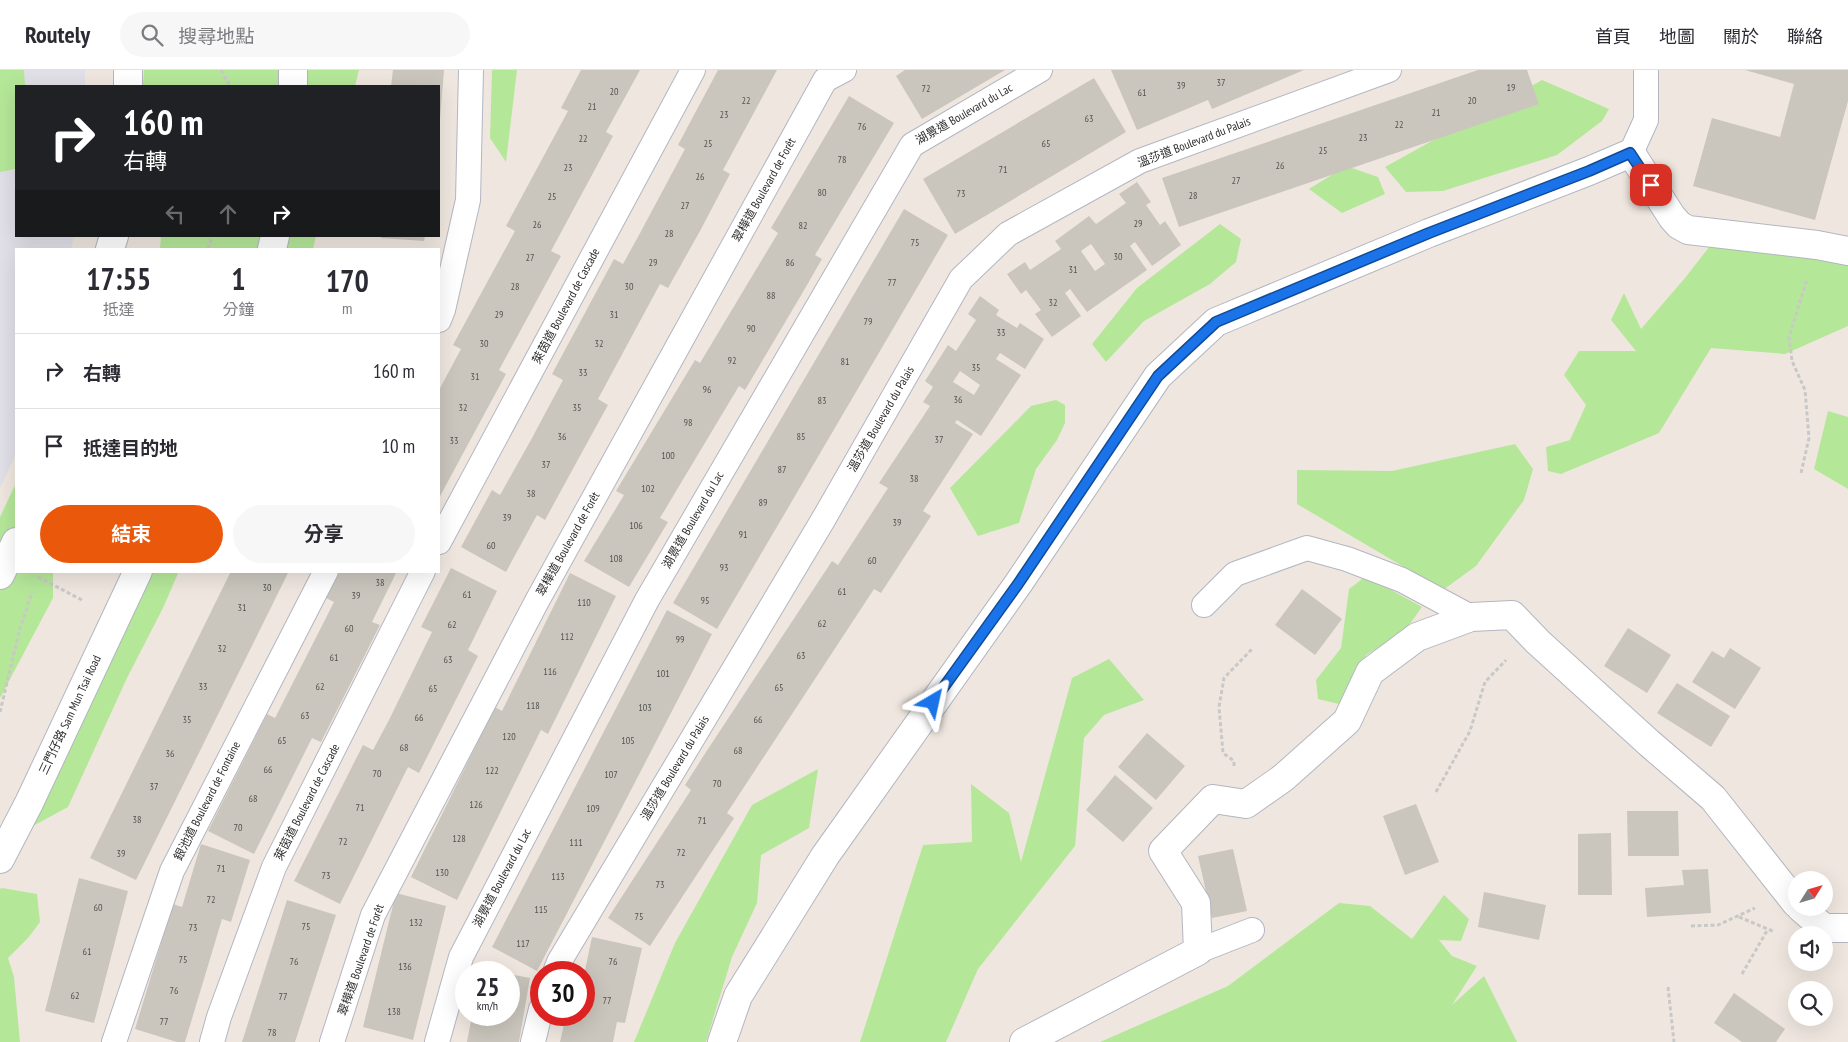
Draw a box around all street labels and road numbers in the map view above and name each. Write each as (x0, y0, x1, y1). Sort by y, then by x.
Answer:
street label: 湖景道 Boulevard du Lac (913, 79, 1016, 147)
street label: 溫莎道 Boulevard du Palais (1135, 113, 1252, 170)
street label: 翠樺道 Boulevard de Forêt (729, 134, 799, 245)
street label: 萊茵道 Boulevard de Cascade (529, 245, 602, 366)
street label: 溫莎道 Boulevard du Palais (844, 363, 917, 474)
street label: 湖景道 Boulevard du Lac (659, 468, 727, 571)
street label: 翠樺道 Boulevard de Forêt (533, 488, 603, 599)
street label: 三門仔路 Sam Mun Tsai Road (35, 653, 104, 777)
street label: 溫莎道 Boulevard du Palais (637, 713, 712, 823)
street label: 銀池道 Boulevard de Fontaine (170, 739, 243, 863)
street label: 萊茵道 Boulevard de Cascade (271, 741, 342, 863)
street label: 湖景道 Boulevard du Lac (469, 825, 534, 930)
street label: 翠樺道 Boulevard de Forêt (334, 901, 387, 1018)

